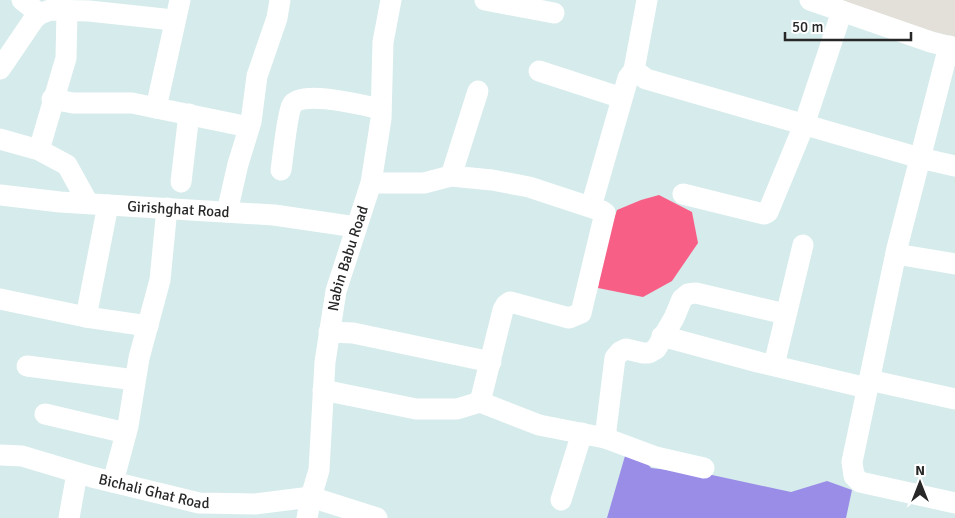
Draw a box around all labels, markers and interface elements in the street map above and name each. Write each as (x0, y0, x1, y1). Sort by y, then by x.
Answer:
scale bar (785, 10, 911, 42)
text: 50 m (792, 18, 823, 36)
street label: Girishghat Road (127, 197, 230, 221)
street label: Nabin Babu Road (324, 203, 372, 312)
north arrow (895, 458, 945, 508)
text: N (915, 462, 925, 479)
street label: Bichali Ghat Road (97, 470, 210, 512)

